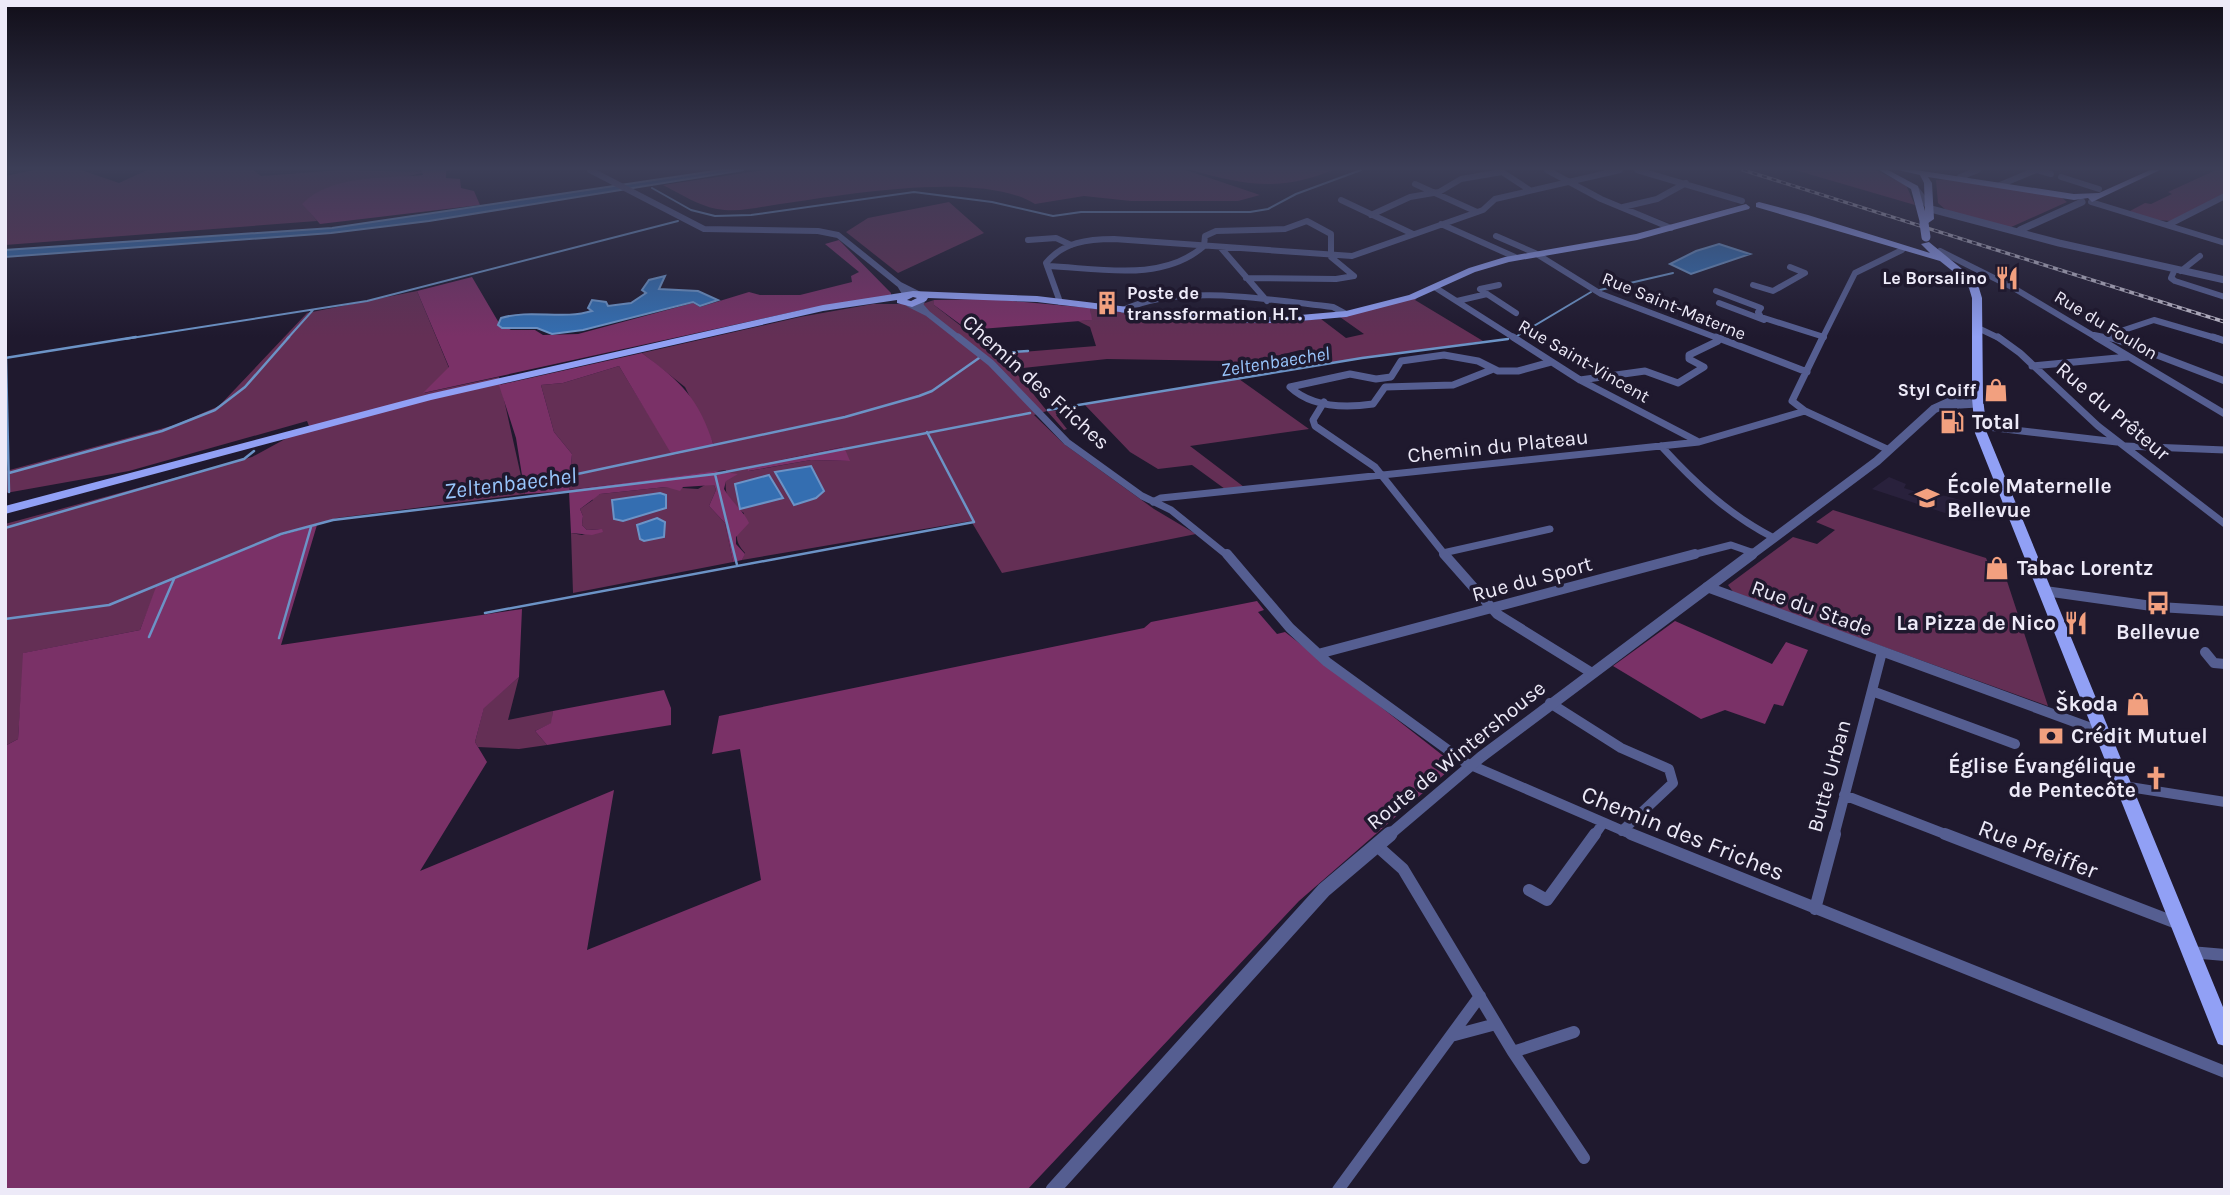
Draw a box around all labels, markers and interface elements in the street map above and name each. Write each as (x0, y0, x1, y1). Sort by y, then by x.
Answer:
restaurant icon: Le Borsalino (1993, 264, 2021, 292)
street label: Rue Saint-Materne (1599, 267, 1749, 345)
place label: Le Borsalino (1882, 267, 1987, 289)
place label: Poste de transsformation H.T. (1127, 282, 1302, 325)
street label: Rue du Foulon (2050, 286, 2162, 364)
building icon: Poste de transsformation H.T. (1093, 289, 1121, 317)
street label: Chemin des Friches (958, 310, 1114, 454)
street label: Rue Saint-Vincent (1514, 314, 1654, 408)
water label: Zeltenbaechel (1219, 342, 1332, 381)
street label: Rue du Prêteur (2051, 357, 2175, 466)
shop icon: Styl Coiff (1982, 376, 2010, 404)
place label: Styl Coiff (1898, 379, 1976, 401)
fuel station icon: Total (1938, 408, 1966, 436)
place label: Total (1972, 410, 2020, 434)
street label: Chemin du Plateau (1406, 425, 1590, 467)
water label: Zeltenbaechel (442, 462, 578, 505)
place label: École Maternelle Bellevue (1947, 472, 2112, 522)
school or university icon: École Maternelle Bellevue (1913, 484, 1941, 512)
street label: Rue du Sport (1469, 551, 1595, 607)
shop icon: Tabac Lorentz (1983, 554, 2011, 582)
place label: Tabac Lorentz (2017, 556, 2153, 580)
street label: Rue du Stade (1748, 575, 1876, 641)
bus stop icon: Bellevue (2144, 589, 2172, 617)
restaurant icon: La Pizza de Nico (2062, 609, 2090, 637)
place label: La Pizza de Nico (1896, 611, 2056, 635)
place label: Bellevue (2116, 620, 2200, 644)
street label: Route de Wintershouse (1362, 676, 1550, 834)
place label: Škoda (2055, 690, 2118, 716)
shop icon: Škoda (2124, 690, 2152, 718)
street label: Butte Urban (1802, 717, 1856, 835)
bank icon: Crédit Mutuel (2037, 722, 2065, 750)
place label: Crédit Mutuel (2071, 724, 2208, 748)
place label: Église Évangélique de Pentecôte (1948, 752, 2136, 802)
church icon: Église Évangélique de Pentecôte (2142, 764, 2170, 792)
street label: Chemin des Friches (1577, 779, 1789, 887)
street label: Rue Pfeiffer (1974, 813, 2102, 885)

